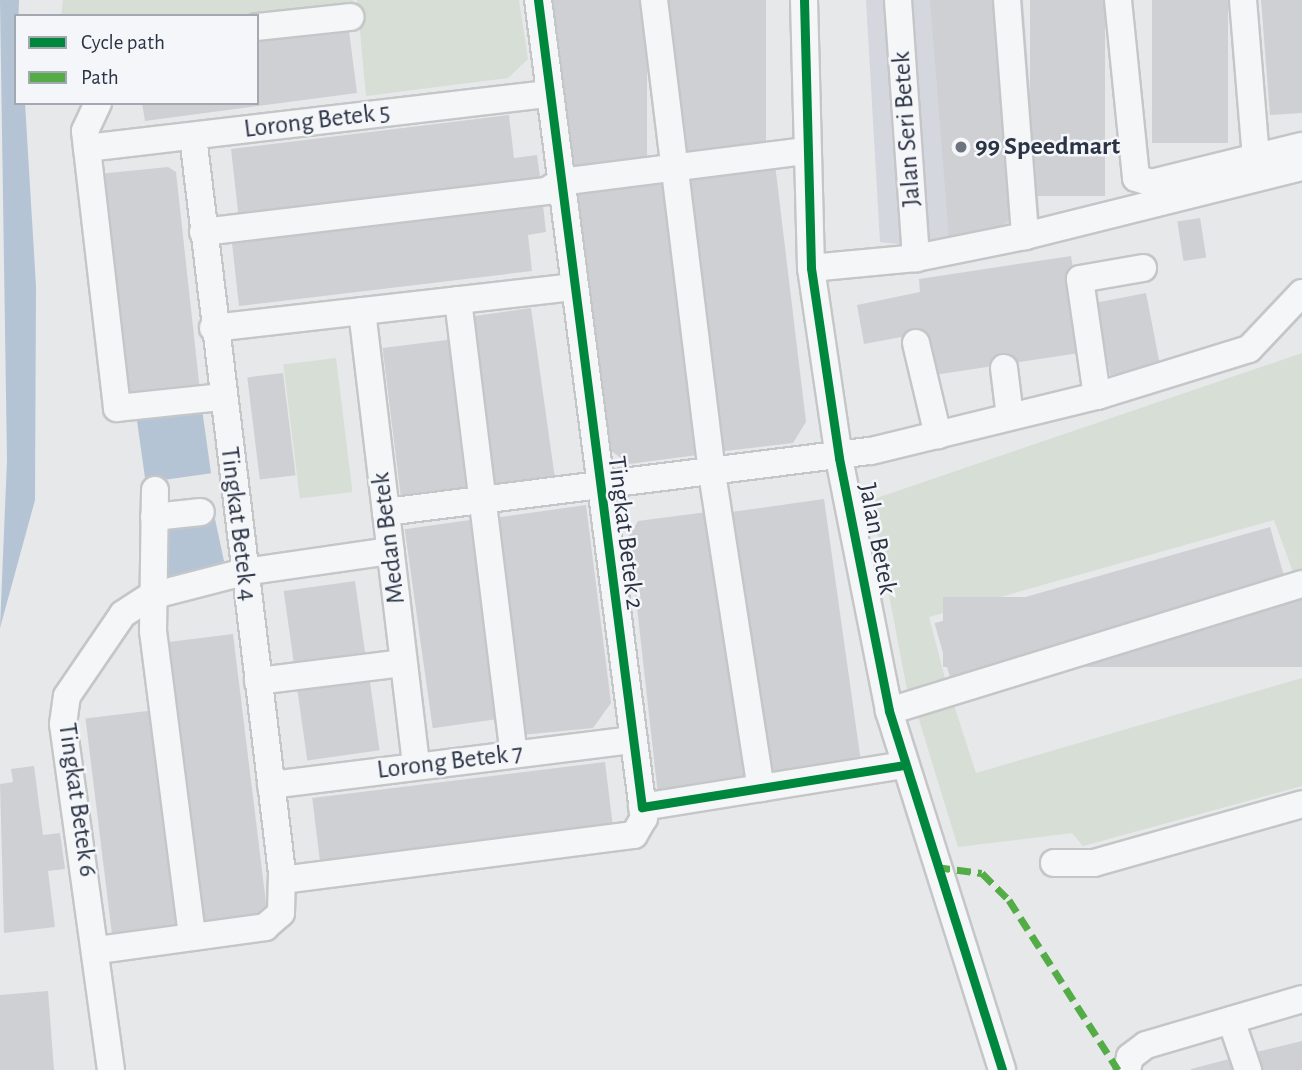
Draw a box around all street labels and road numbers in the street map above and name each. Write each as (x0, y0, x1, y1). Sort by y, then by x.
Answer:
street label: Jalan Seri Betek (886, 50, 928, 208)
street label: Lorong Betek 5 (242, 97, 392, 145)
street label: Tingkat Betek 4 (213, 445, 263, 603)
street label: Tingkat Betek 2 (600, 454, 650, 612)
street label: Medan Betek (365, 470, 413, 606)
street label: Jalan Betek (851, 481, 903, 597)
street label: Tingkat Betek 6 (51, 721, 103, 879)
street label: Lorong Betek 7 (375, 738, 525, 786)

